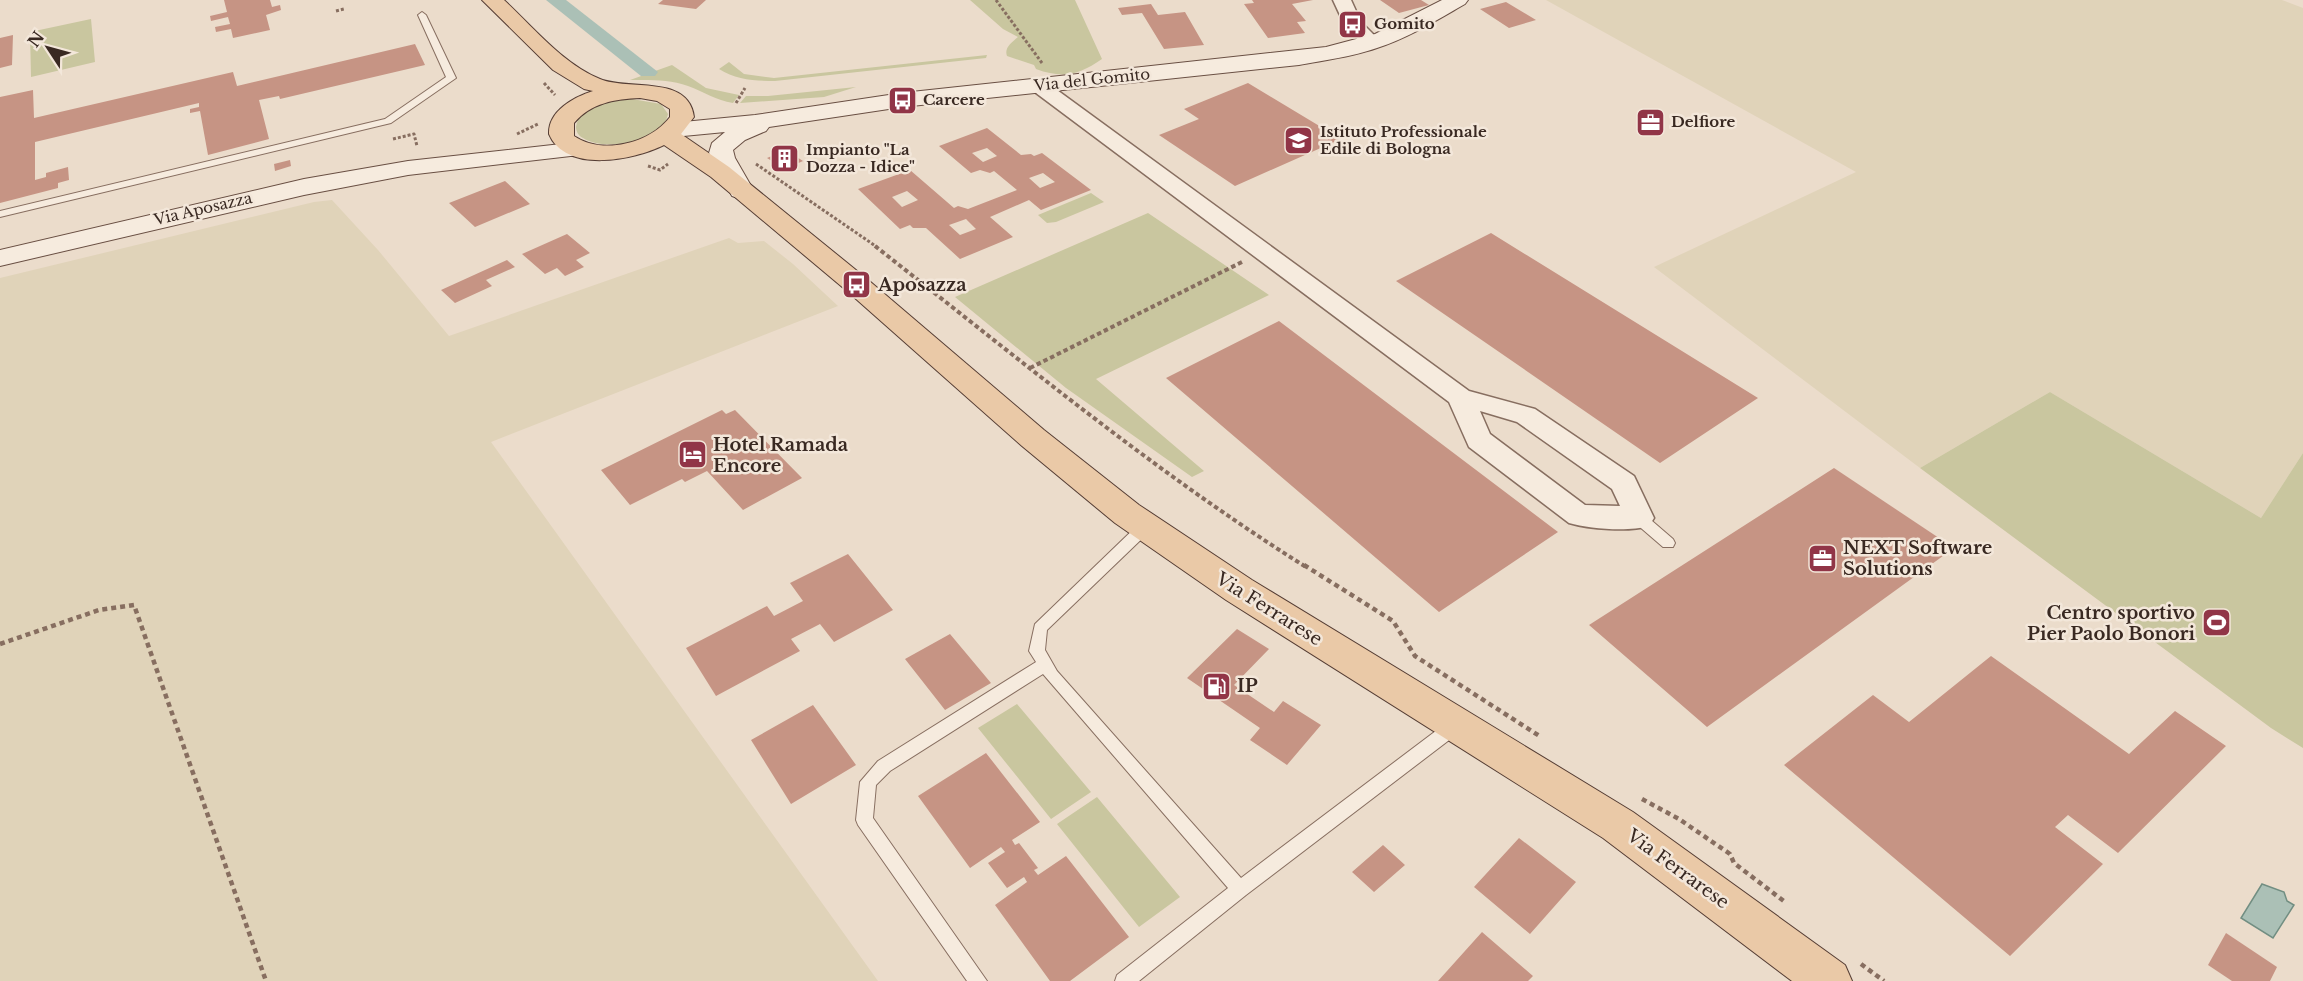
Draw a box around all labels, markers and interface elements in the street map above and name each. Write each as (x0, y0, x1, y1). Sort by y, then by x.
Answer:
bus stop icon: Gomito (1337, 8, 1369, 40)
place label: Gomito (1374, 14, 1435, 33)
north arrow (18, 18, 78, 78)
text: N (23, 27, 48, 51)
street label: Via del Gomito (1032, 64, 1151, 95)
bus stop icon: Carcere (886, 84, 918, 116)
place label: Carcere (923, 90, 985, 109)
office icon: Delfiore (1634, 106, 1666, 138)
place label: Delfiore (1671, 112, 1736, 131)
place label: Istituto Professionale Edile di Bologna (1320, 122, 1487, 158)
school or university icon: Istituto Professionale Edile di Bologna (1283, 125, 1315, 157)
place label: Impianto "La Dozza - Idice" (806, 140, 915, 176)
building icon: Impianto "La Dozza - Idice" (769, 143, 801, 175)
street label: Via Aposazza (151, 188, 255, 229)
bus stop icon: Aposazza (841, 269, 873, 301)
place label: Aposazza (877, 274, 967, 296)
place label: Hotel Ramada Encore (713, 434, 849, 477)
hotel icon: Hotel Ramada Encore (676, 439, 708, 471)
place label: NEXT Software Solutions (1843, 537, 1992, 580)
office icon: NEXT Software Solutions (1806, 542, 1838, 574)
street label: Via Ferrarese (1211, 567, 1326, 650)
place label: Centro sportivo Pier Paolo Bonori (2027, 602, 2195, 645)
sports icon: Centro sportivo Pier Paolo Bonori (2200, 607, 2232, 639)
fuel station icon: IP (1200, 670, 1232, 702)
place label: IP (1237, 675, 1258, 697)
street label: Via Ferrarese (1622, 824, 1733, 913)

